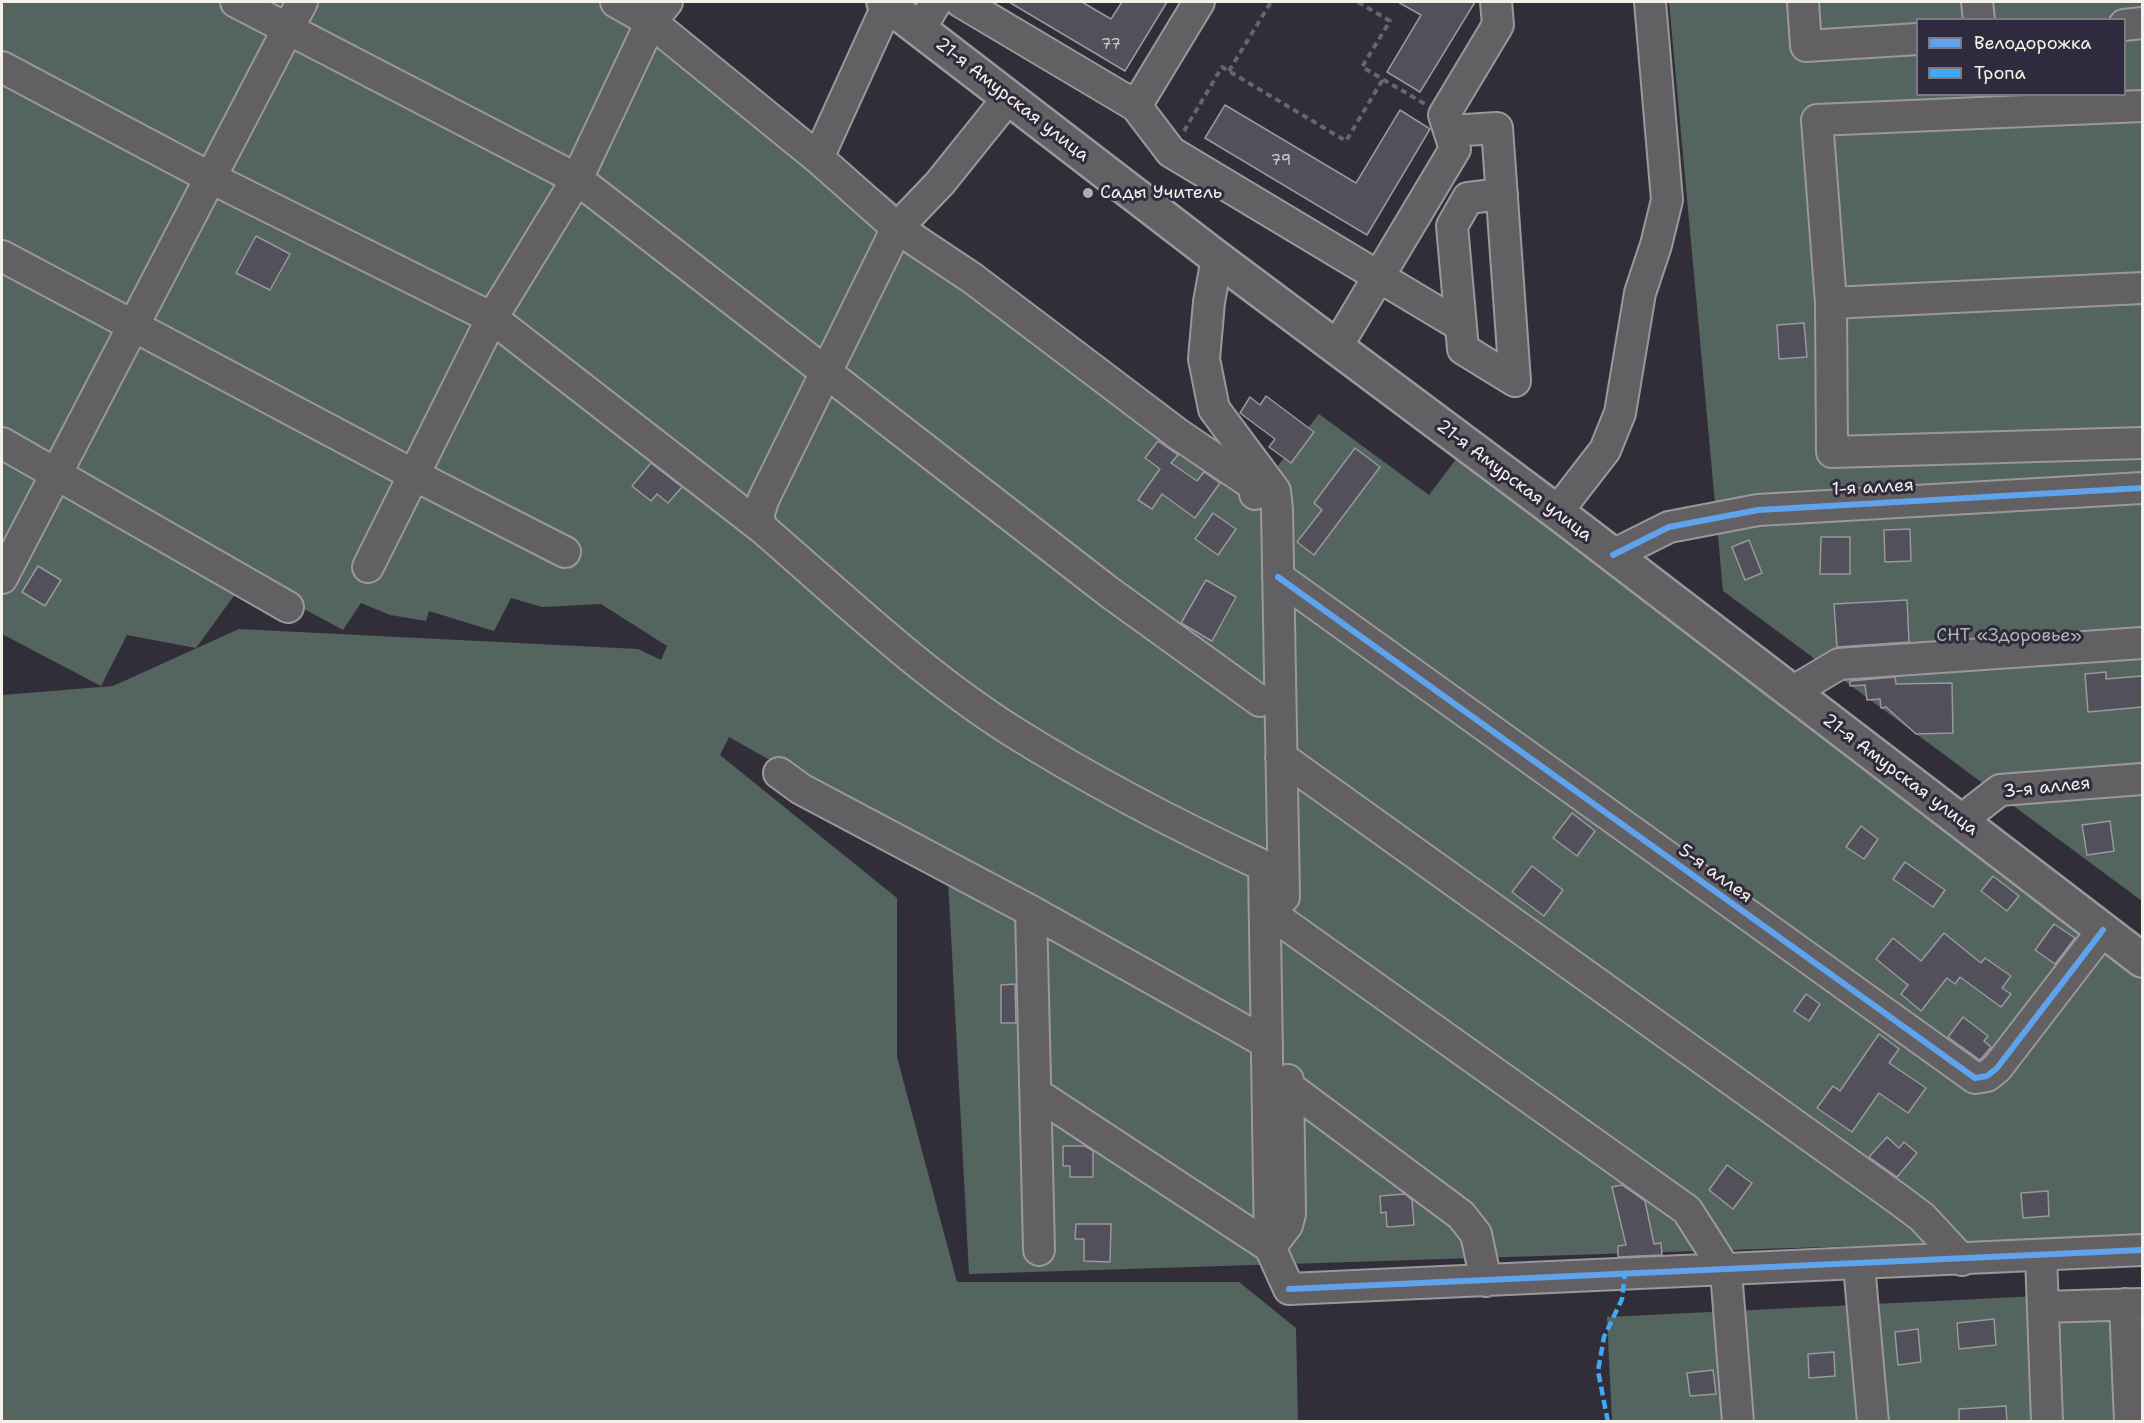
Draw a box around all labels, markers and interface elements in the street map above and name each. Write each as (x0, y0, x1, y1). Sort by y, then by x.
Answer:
legend (1916, 18, 2126, 96)
text: Велодорожка (1974, 31, 2092, 55)
street label: 21-я Амурская улица (931, 33, 1093, 167)
house number: 77 (1101, 36, 1121, 54)
text: Тропа (1974, 61, 2026, 85)
house number: 79 (1271, 152, 1291, 170)
place label: Сады Учитель (1100, 182, 1222, 204)
marker: Сады Учитель (1081, 186, 1095, 200)
street label: 21-я Амурская улица (1432, 415, 1596, 547)
street label: 1-я аллея (1832, 475, 1914, 501)
park label: СНТ «Здоровье» (1936, 625, 2082, 647)
street label: 21-я Амурская улица (1818, 709, 1982, 841)
street label: 3-я аллея (2002, 773, 2092, 803)
street label: 5-я аллея (1674, 840, 1756, 908)

